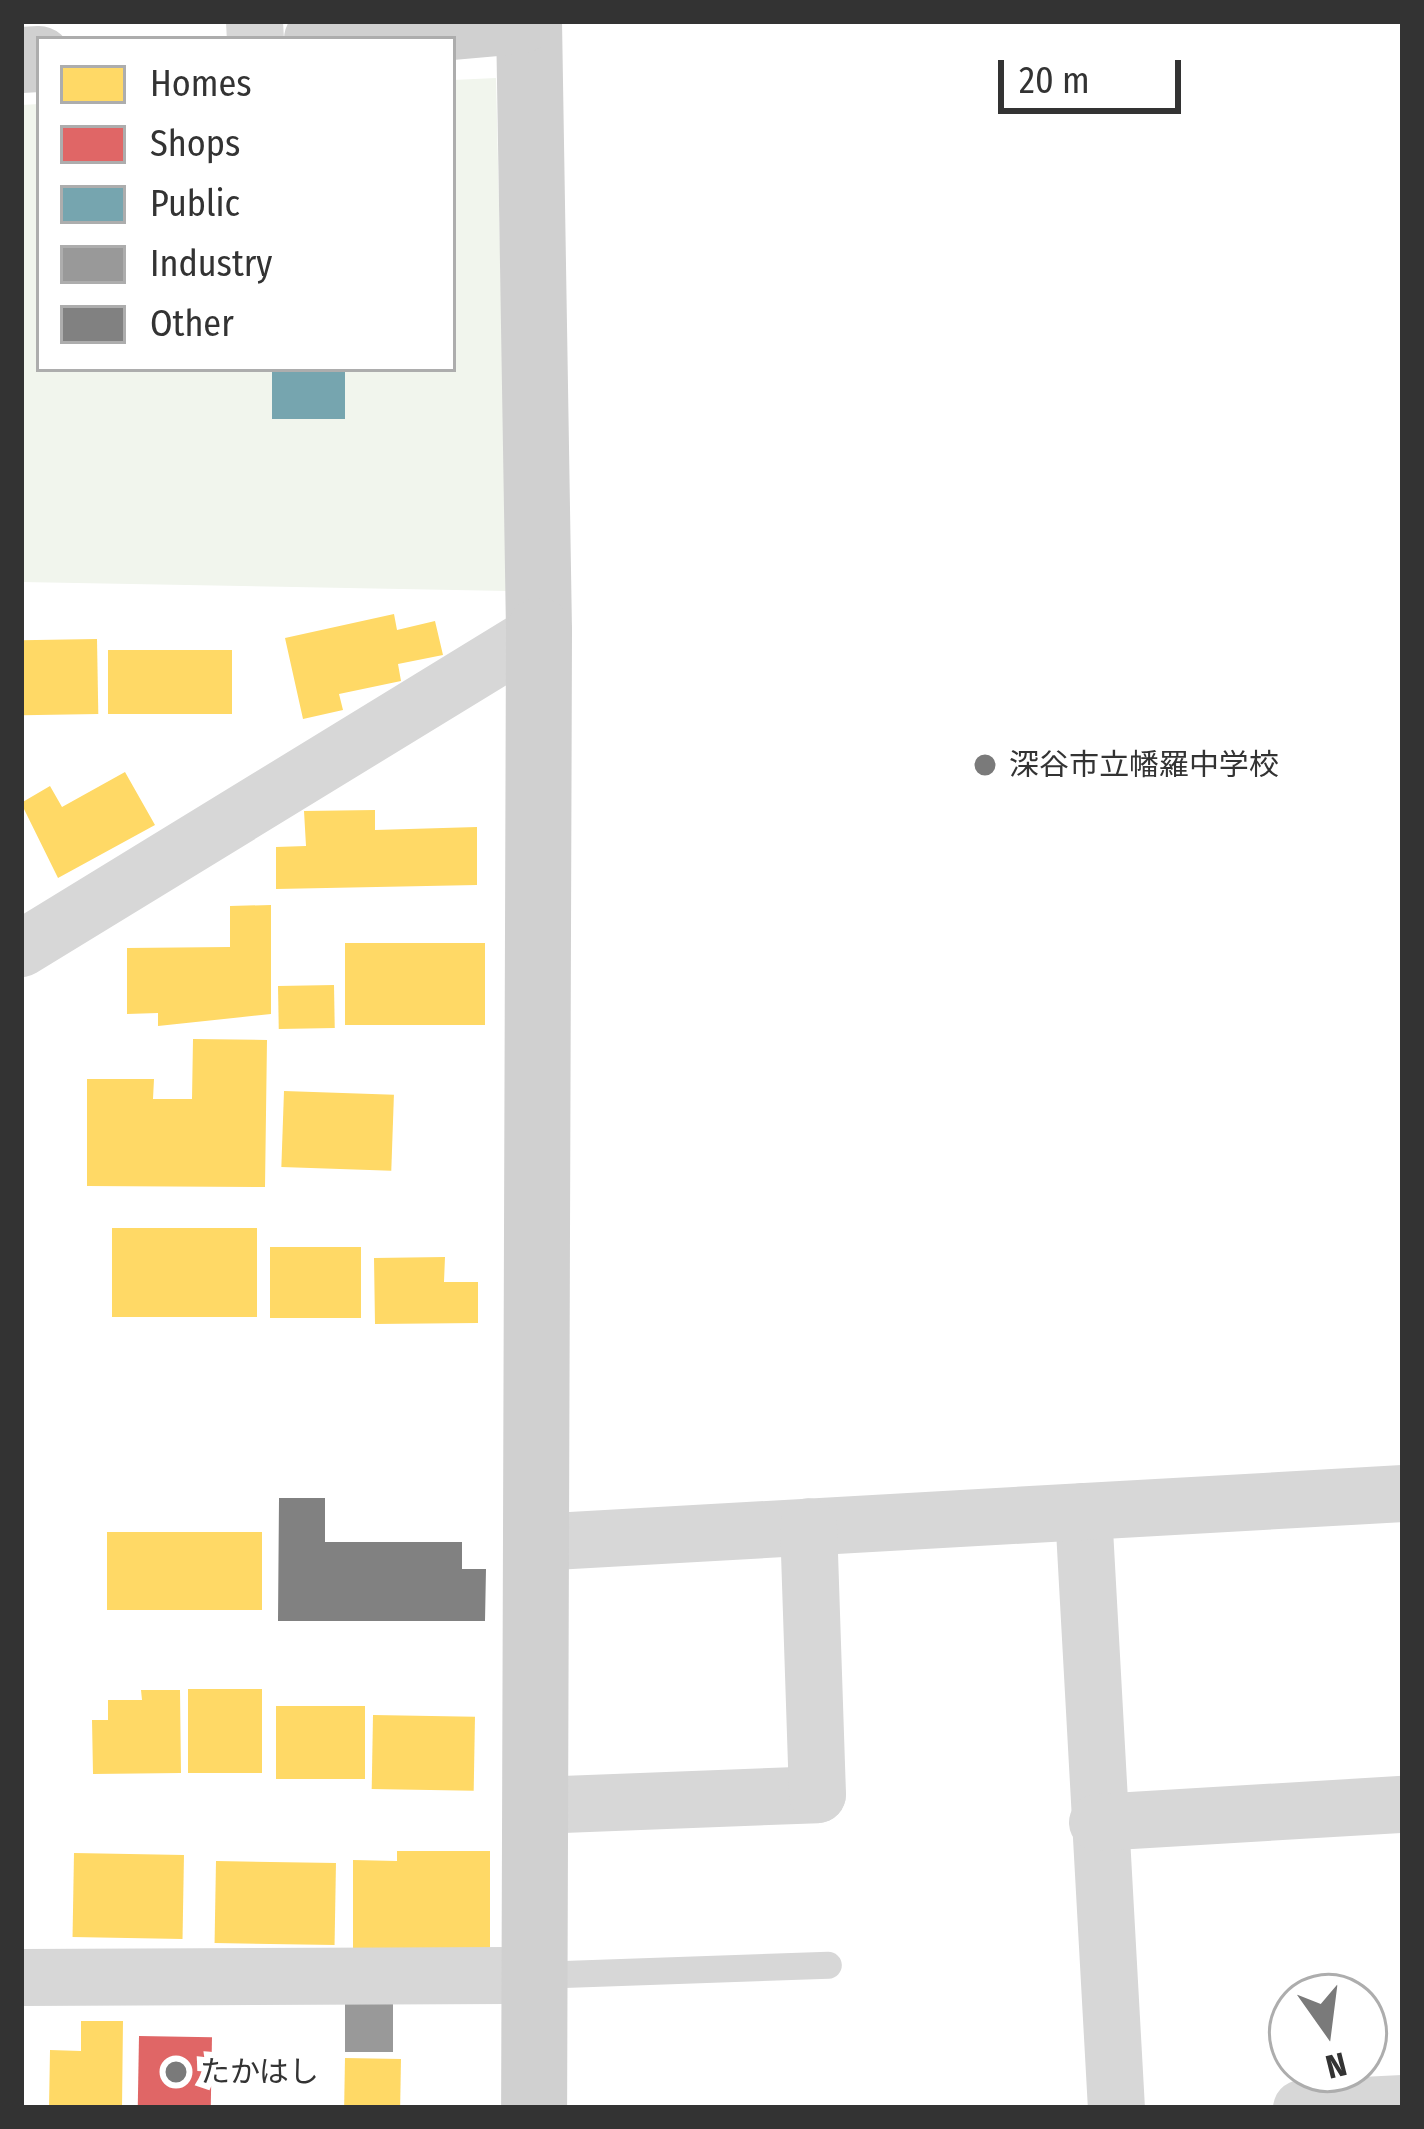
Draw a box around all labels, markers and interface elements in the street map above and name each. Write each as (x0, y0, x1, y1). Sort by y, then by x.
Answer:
legend (36, 36, 456, 372)
scale bar (1004, 36, 1187, 110)
text: 20 m (1019, 59, 1090, 103)
text: Homes (150, 62, 252, 106)
text: Shops (150, 122, 240, 166)
text: Public (150, 182, 240, 226)
text: Industry (150, 242, 272, 286)
text: Other (150, 302, 234, 346)
place label: 深谷市立幡羅中学校 (1009, 747, 1279, 783)
marker: 深谷市立幡羅中学校 (972, 752, 998, 778)
north arrow (1268, 1973, 1388, 2093)
text: N (1322, 2043, 1350, 2087)
place label: たかはし (200, 2054, 320, 2090)
marker: たかはし (163, 2059, 189, 2085)

